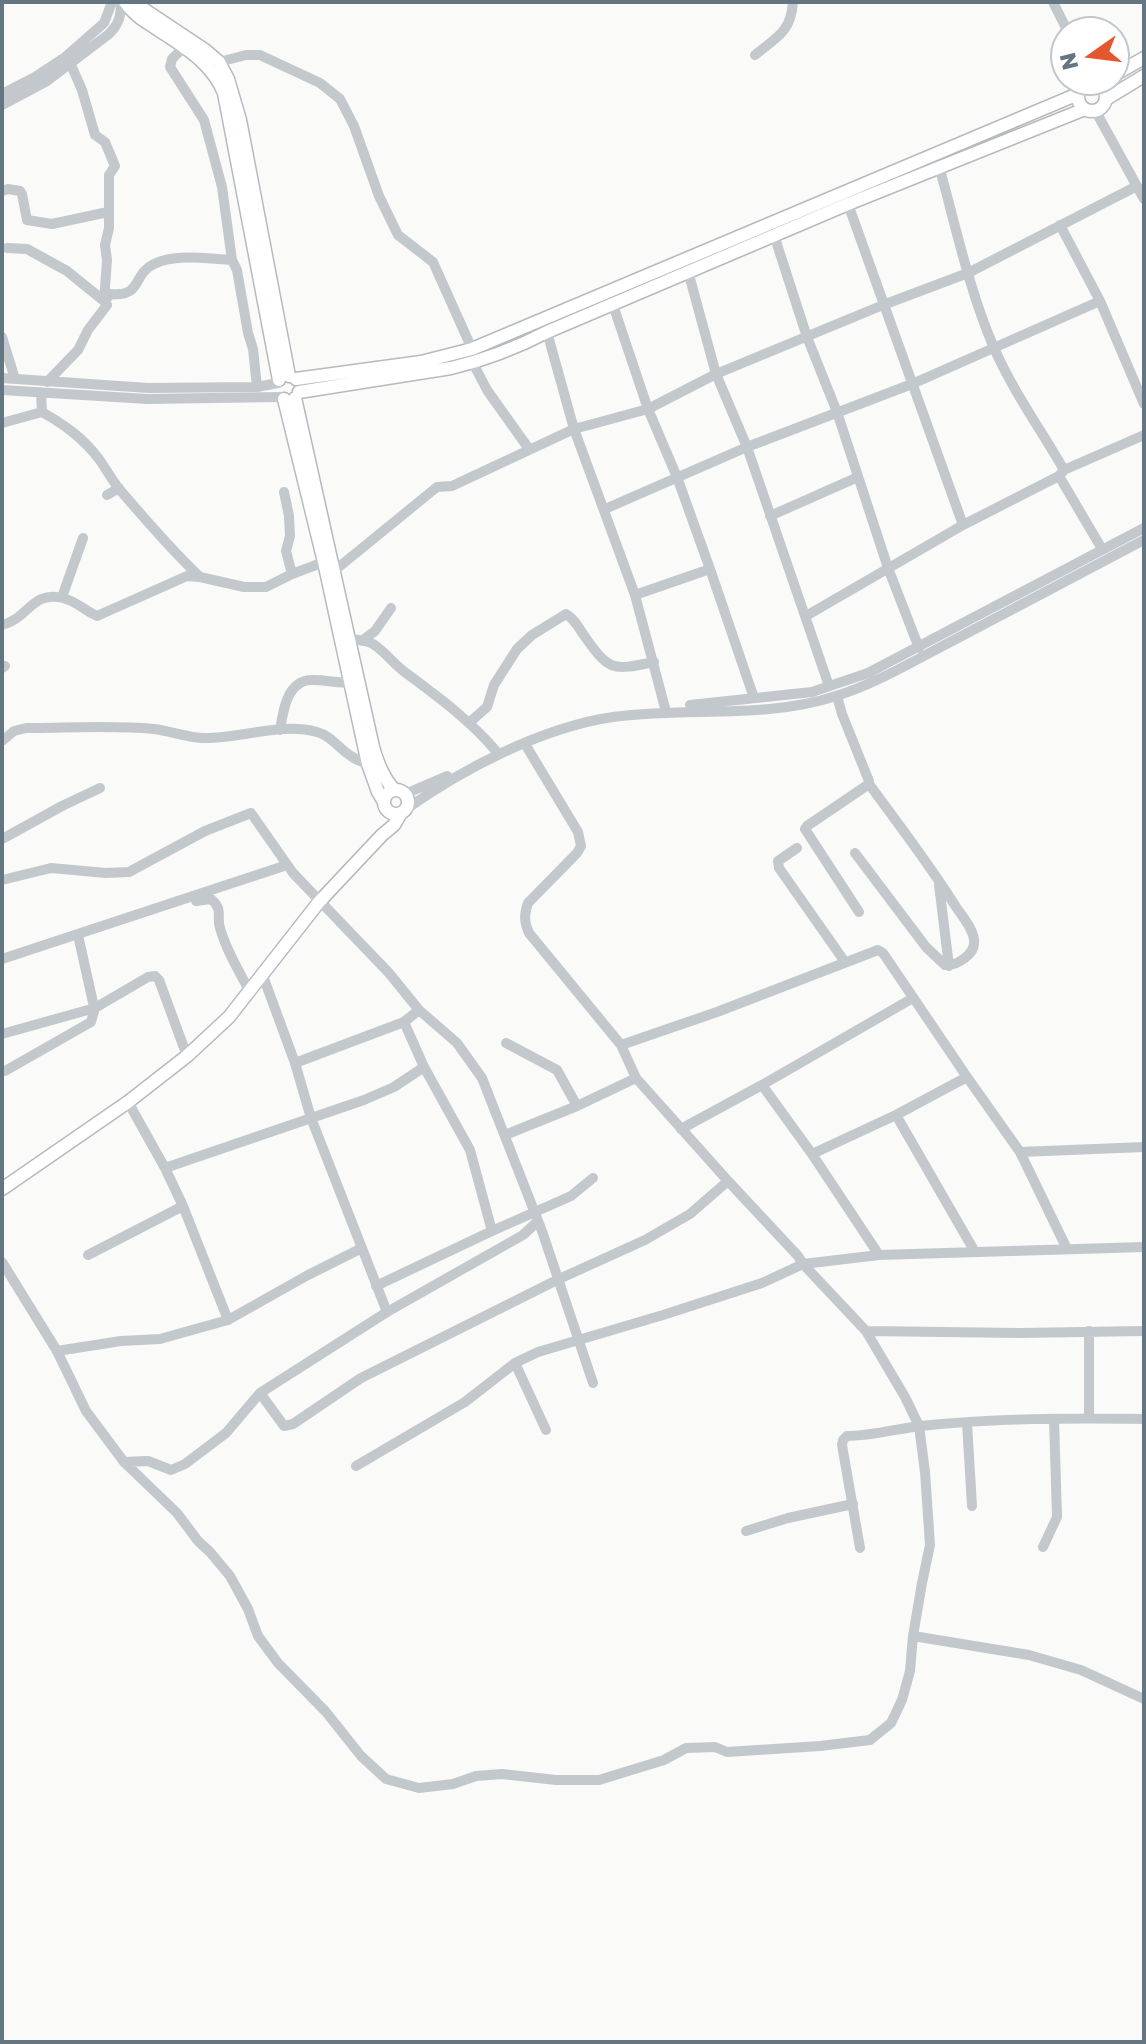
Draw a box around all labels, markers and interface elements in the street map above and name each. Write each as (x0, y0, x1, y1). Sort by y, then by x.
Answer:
north arrow (1050, 16, 1130, 96)
text: N (1053, 50, 1083, 73)

